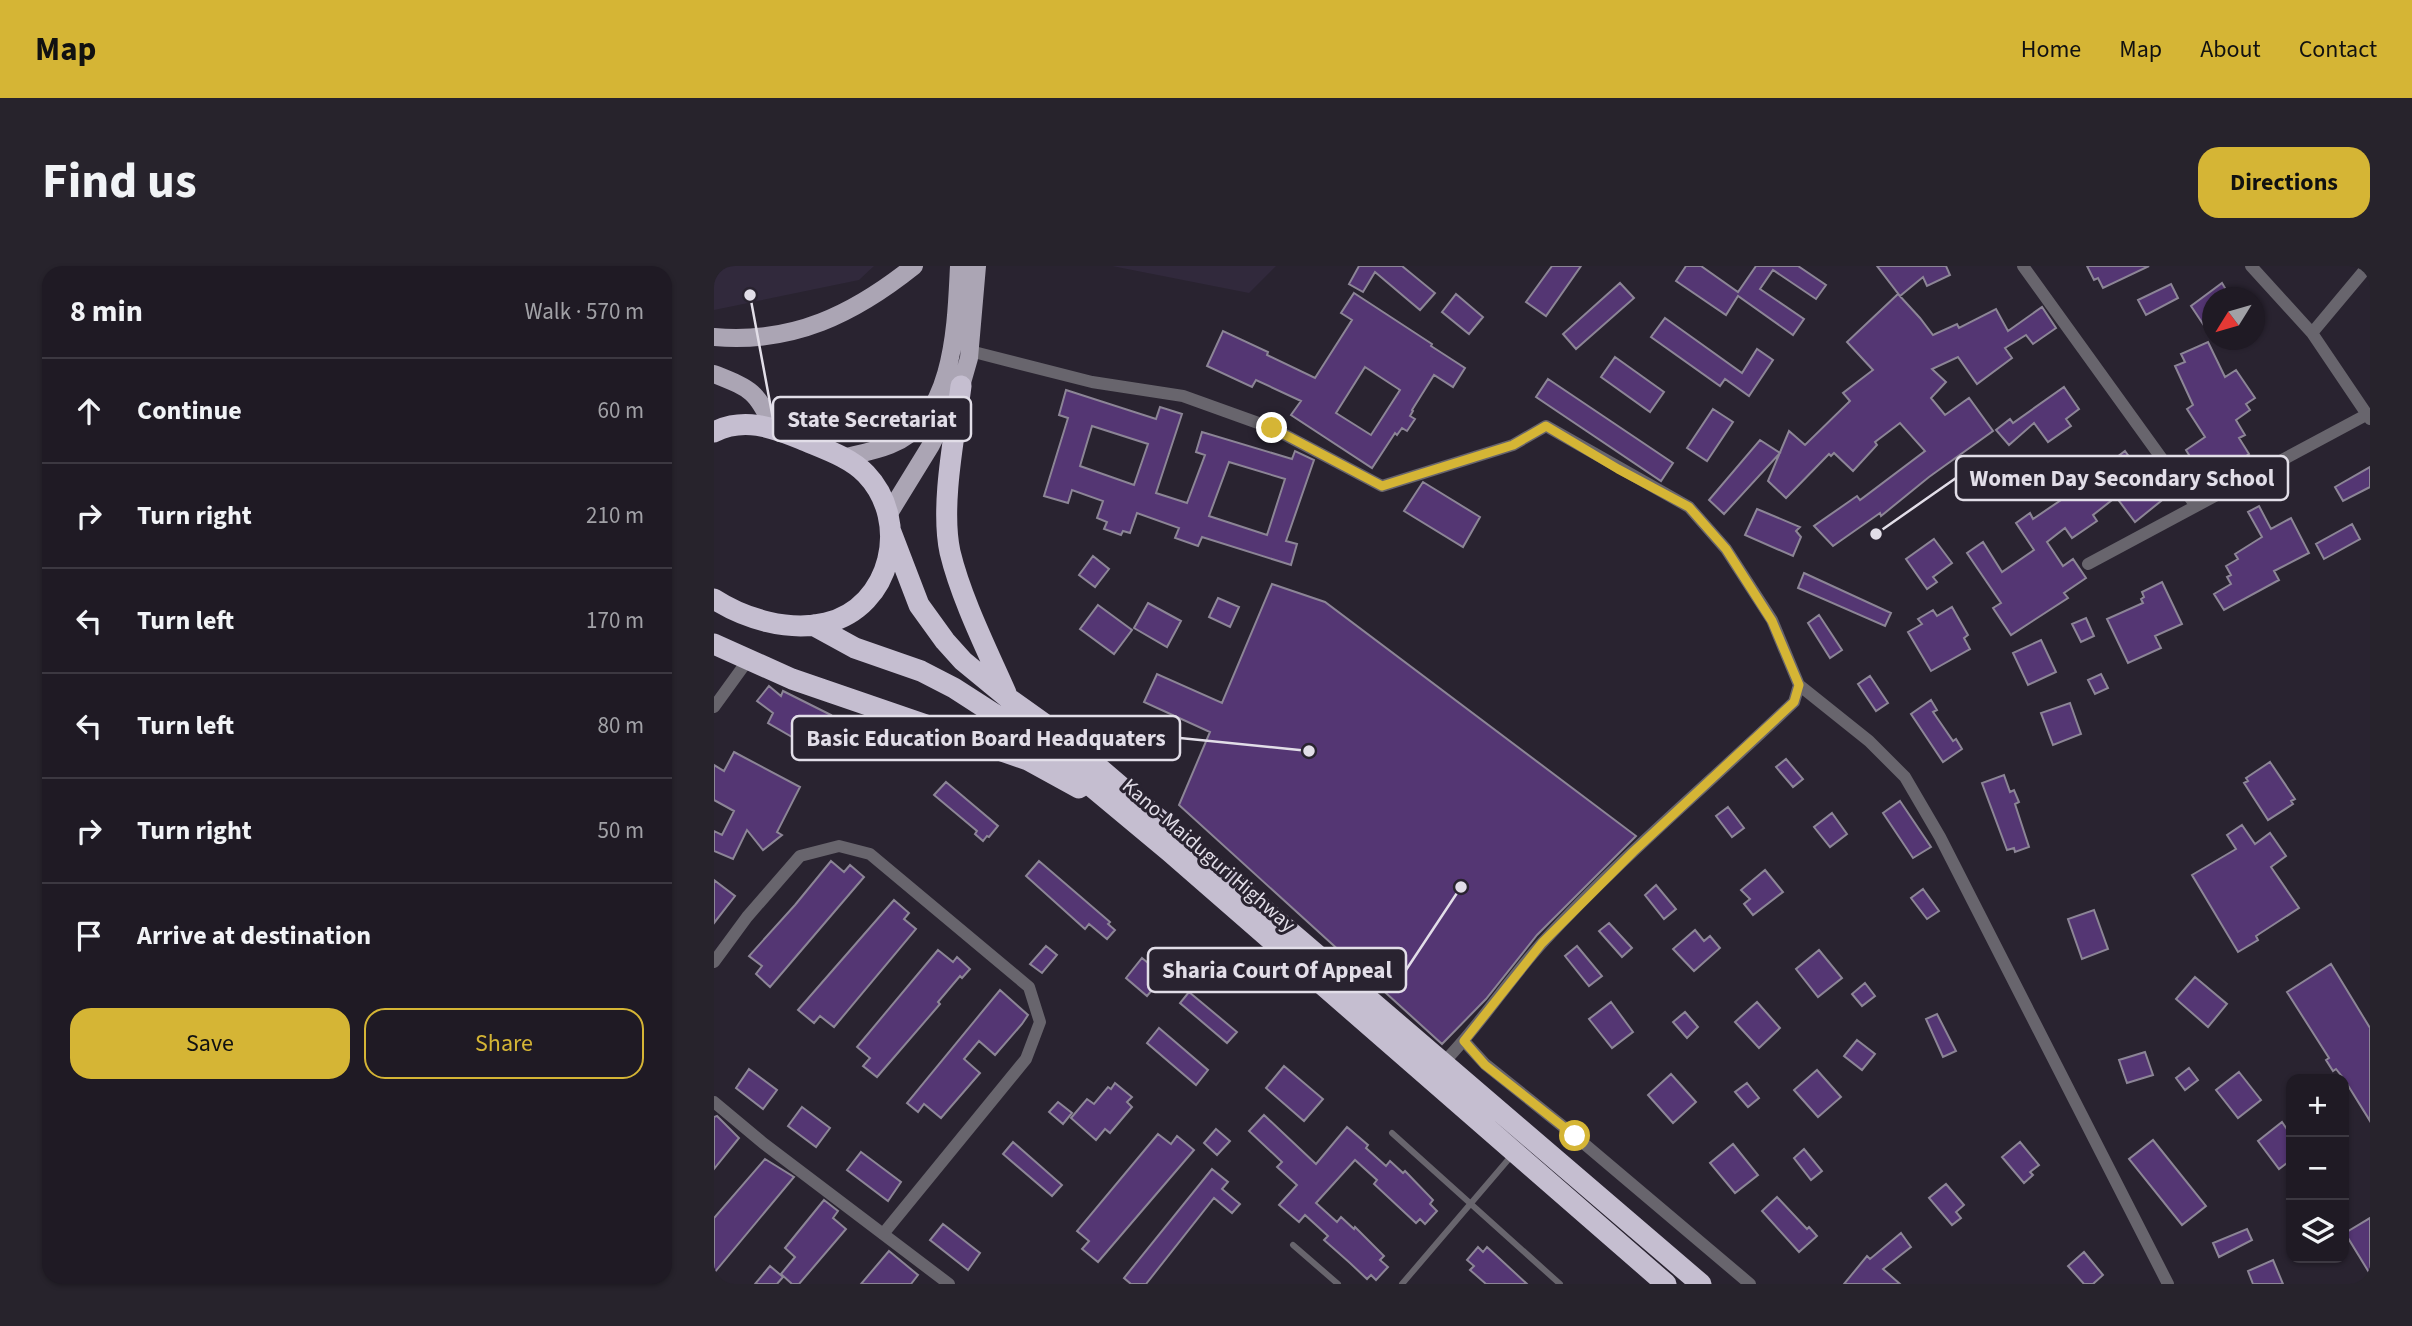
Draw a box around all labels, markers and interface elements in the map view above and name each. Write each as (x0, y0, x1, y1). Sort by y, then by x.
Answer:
text: Map (35, 26, 96, 73)
text: Home (2021, 32, 2081, 67)
text: Map (2119, 32, 2162, 67)
text: About (2200, 32, 2261, 67)
text: Contact (2299, 32, 2377, 67)
text: Find us (42, 147, 197, 217)
button: Directions (2198, 147, 2370, 218)
north arrow (2202, 287, 2265, 350)
text: 8 min (70, 290, 143, 333)
text: Walk · 570 m (525, 295, 644, 328)
icon: ahead (70, 392, 108, 430)
text: Continue (137, 392, 242, 429)
text: 60 m (597, 394, 644, 427)
callout: State Secretariat (773, 397, 971, 441)
text: State Secretariat (787, 403, 957, 436)
route end (1256, 412, 1287, 443)
callout: Women Day Secondary School (1956, 456, 2288, 500)
text: Women Day Secondary School (1970, 462, 2275, 495)
icon: right (70, 497, 108, 535)
text: Turn right (137, 497, 252, 534)
text: 210 m (586, 499, 644, 532)
icon: left (70, 602, 108, 640)
text: Turn left (137, 602, 234, 639)
text: 170 m (586, 604, 644, 637)
icon: left (70, 707, 108, 745)
text: Turn left (137, 707, 234, 744)
text: 80 m (597, 709, 644, 742)
callout: Basic Education Board Headquaters (792, 716, 1180, 760)
text: Basic Education Board Headquaters (806, 722, 1166, 755)
street label: Kano-Maiduguri Highway (1116, 771, 1302, 939)
icon: right (70, 812, 108, 850)
text: Turn right (137, 812, 252, 849)
text: 50 m (597, 814, 644, 847)
icon: arrive (70, 917, 108, 955)
text: Arrive at destination (137, 917, 371, 954)
callout: Sharia Court Of Appeal (1148, 948, 1406, 992)
text: Sharia Court Of Appeal (1162, 954, 1392, 987)
button: Save (70, 1008, 350, 1079)
button: Share (364, 1008, 644, 1079)
map controls (2286, 1074, 2349, 1263)
button: + (2286, 1074, 2349, 1137)
route start (1559, 1120, 1590, 1151)
button: − (2286, 1137, 2349, 1200)
button: layers (2286, 1200, 2349, 1263)

